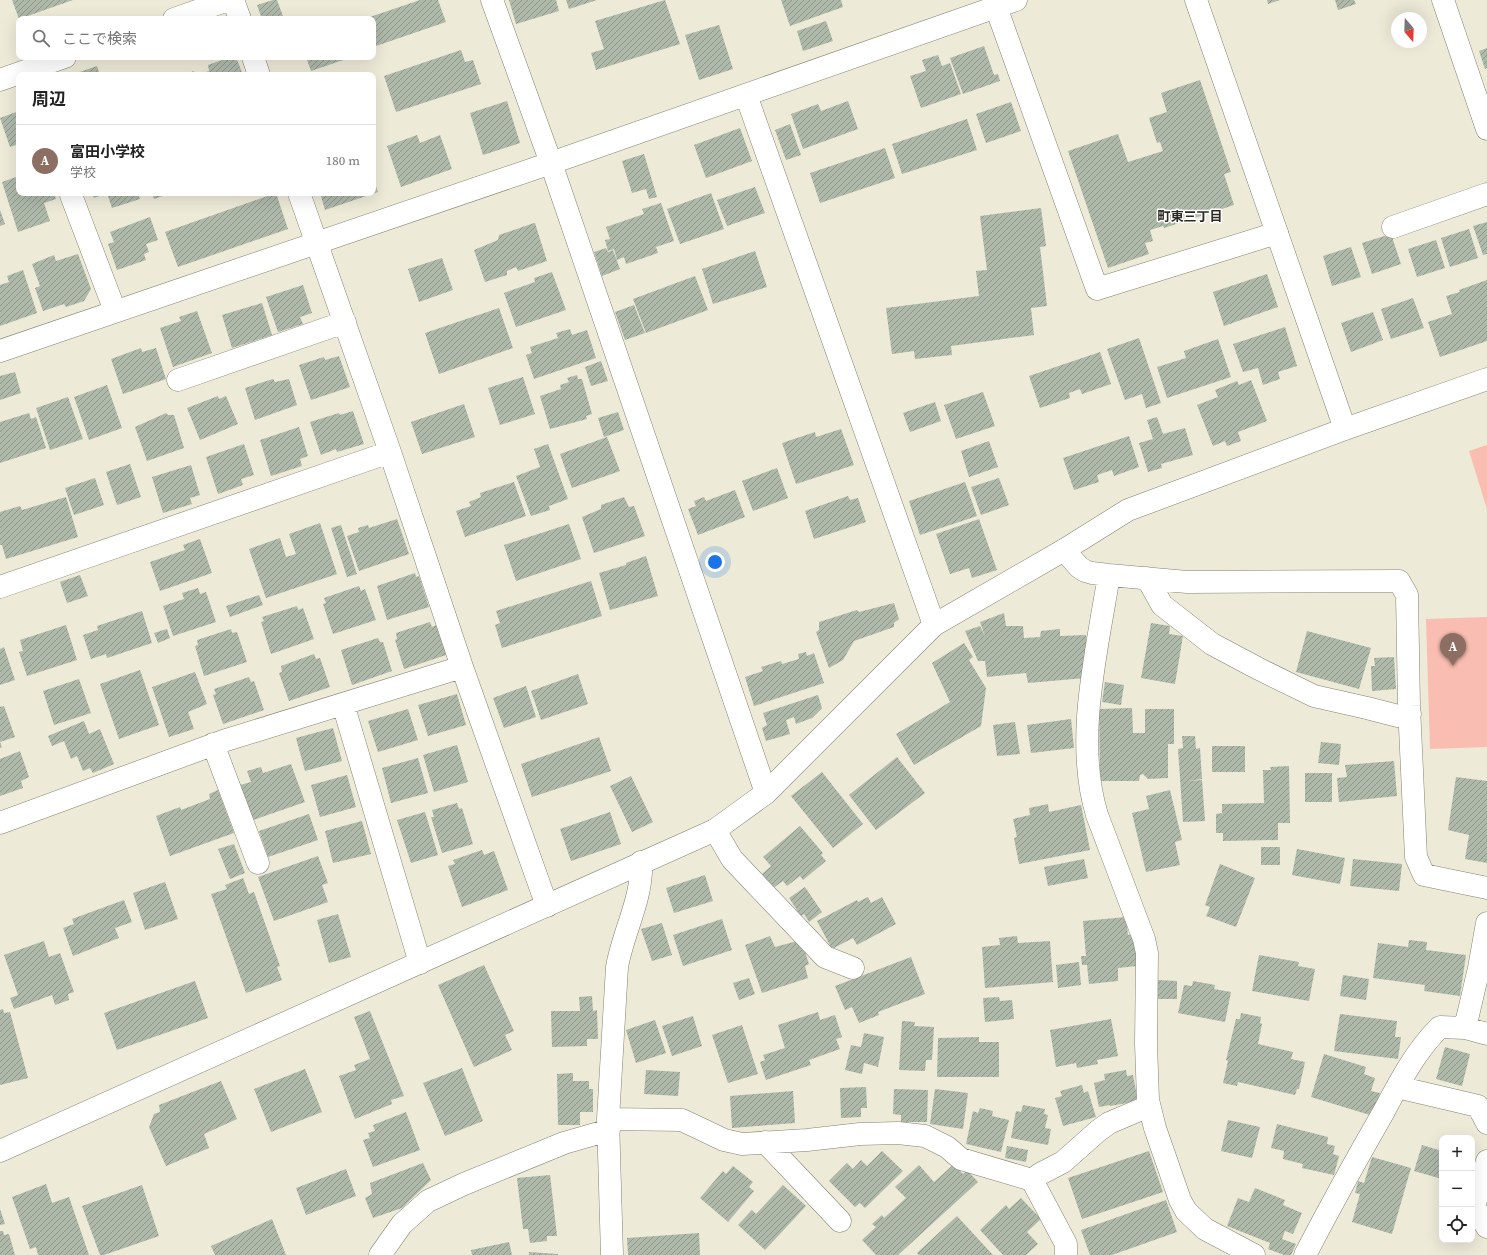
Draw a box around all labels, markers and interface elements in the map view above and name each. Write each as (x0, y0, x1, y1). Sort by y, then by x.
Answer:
north arrow (1391, 12, 1427, 48)
search box (16, 16, 376, 60)
icon: search (30, 27, 52, 49)
text: ここで検索 (62, 28, 137, 49)
text: 周辺 (32, 87, 66, 111)
text: 富田小学校 (70, 141, 145, 162)
text: A (41, 152, 49, 169)
text: 180 m (326, 152, 360, 169)
text: 学校 (70, 164, 96, 181)
district label: 町東三丁目 (1157, 208, 1223, 225)
your location (705, 552, 725, 572)
pin: A (1440, 633, 1466, 666)
map controls (1439, 1135, 1475, 1243)
button: + (1439, 1135, 1475, 1171)
button: − (1439, 1171, 1475, 1207)
button: locate (1439, 1207, 1475, 1243)

